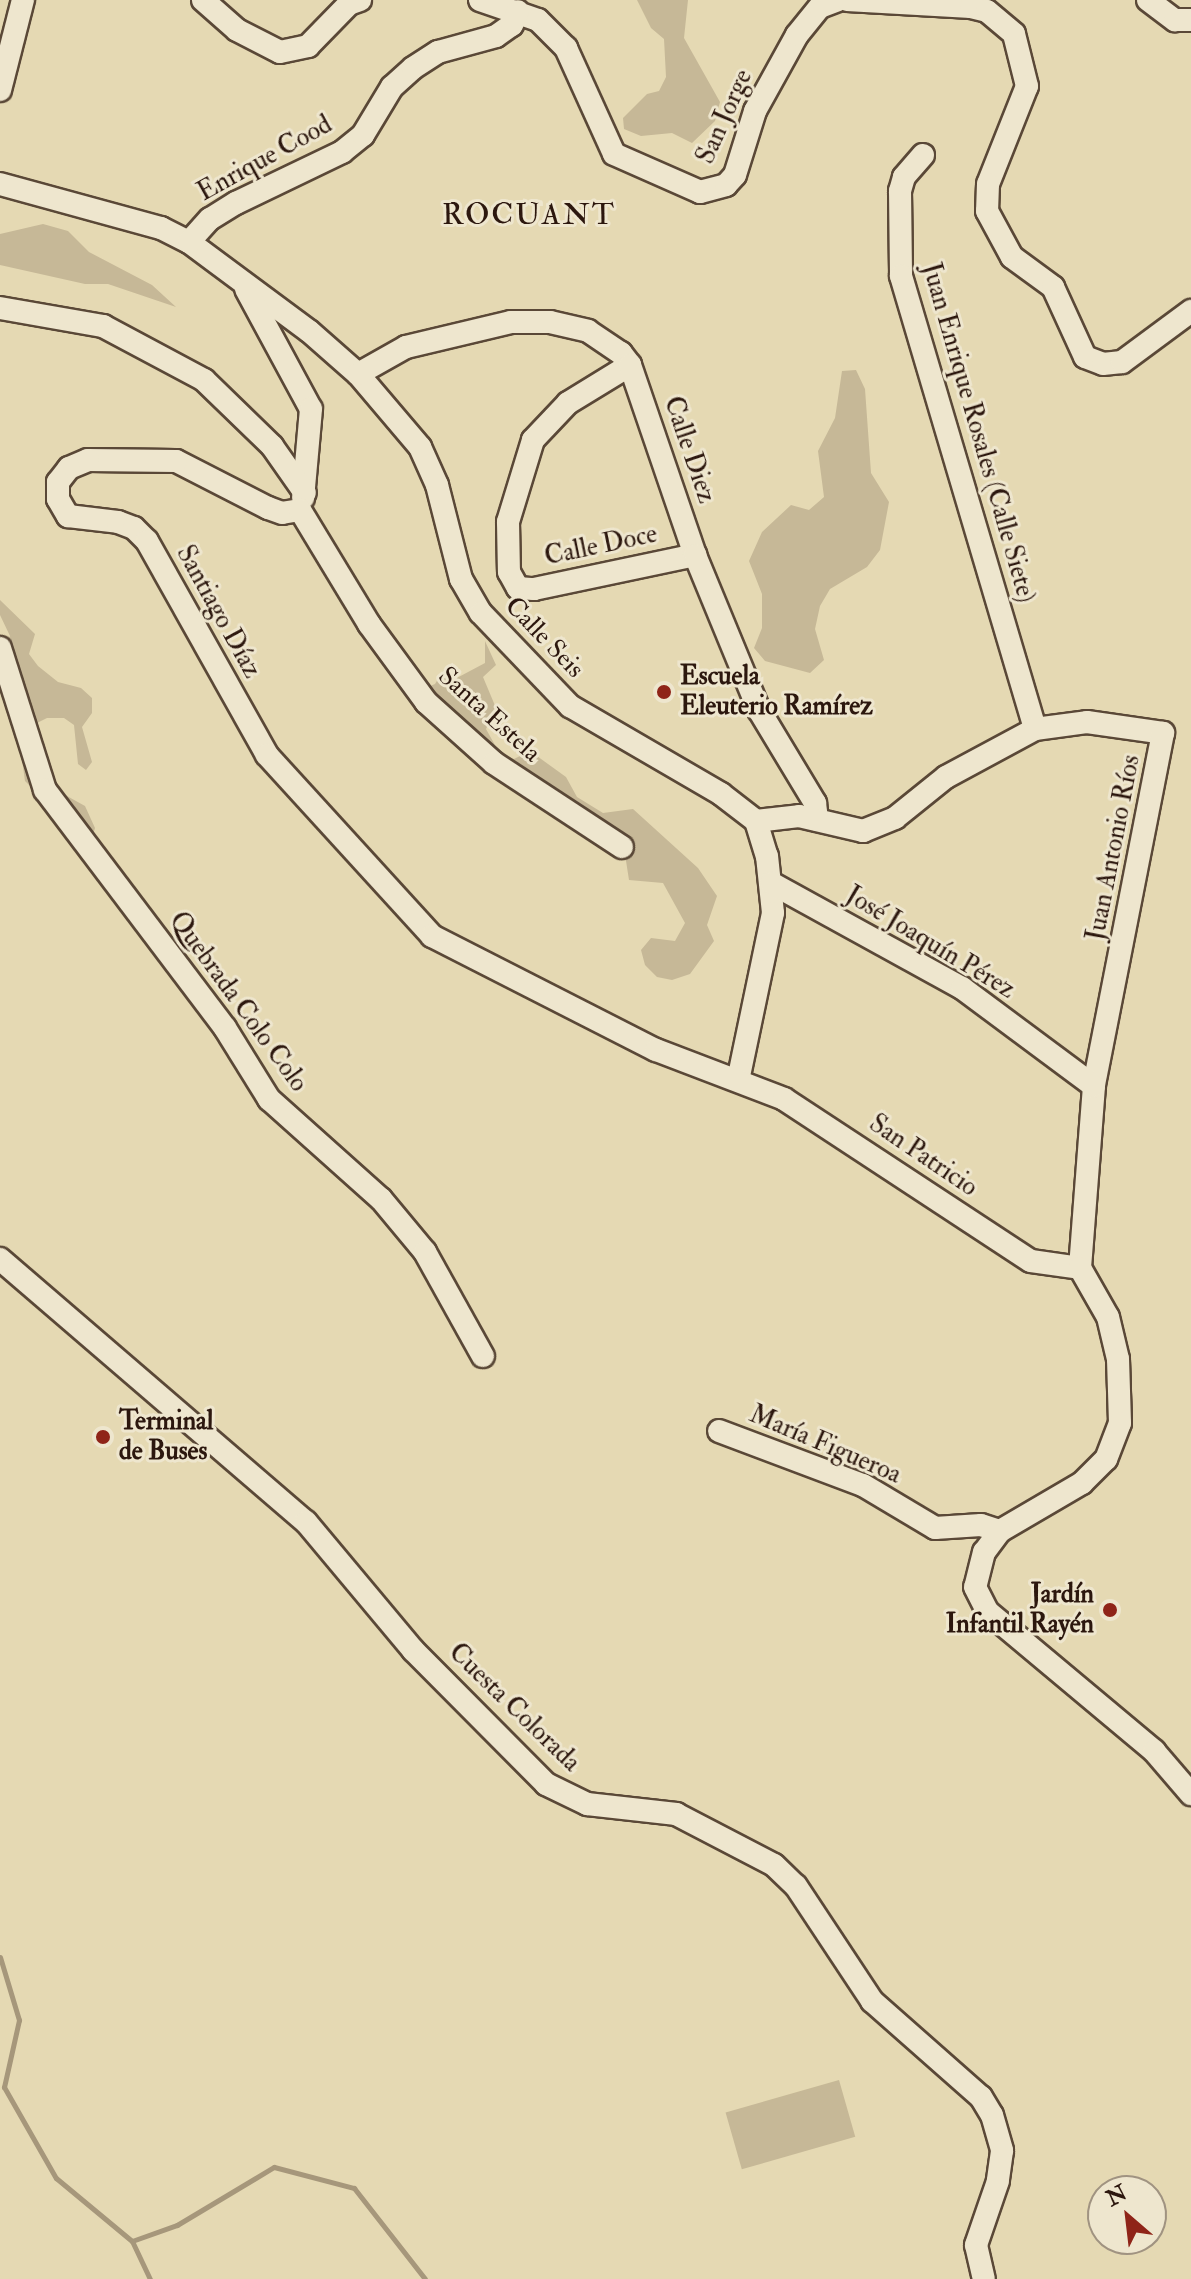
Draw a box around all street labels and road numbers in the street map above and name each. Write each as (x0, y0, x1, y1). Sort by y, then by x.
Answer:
street label: San Jorge (690, 65, 760, 169)
street label: Enrique Cood (192, 109, 338, 209)
street label: Juan Enrique Rosales (Calle Siete) (915, 260, 1041, 606)
street label: Calle Diez (656, 393, 722, 507)
street label: Calle Doce (542, 519, 660, 573)
street label: Santiago Díaz (169, 540, 267, 684)
street label: Calle Seis (498, 591, 590, 685)
street label: Santa Estela (431, 661, 547, 769)
street label: Juan Antonio Ríos (1081, 752, 1147, 944)
street label: José Joaquín Pérez (840, 880, 1020, 1006)
street label: Quebrada Colo Colo (162, 906, 314, 1098)
street label: San Patricio (863, 1108, 983, 1204)
street label: María Figueroa (745, 1399, 905, 1491)
street label: Cuesta Colorada (442, 1637, 586, 1779)

